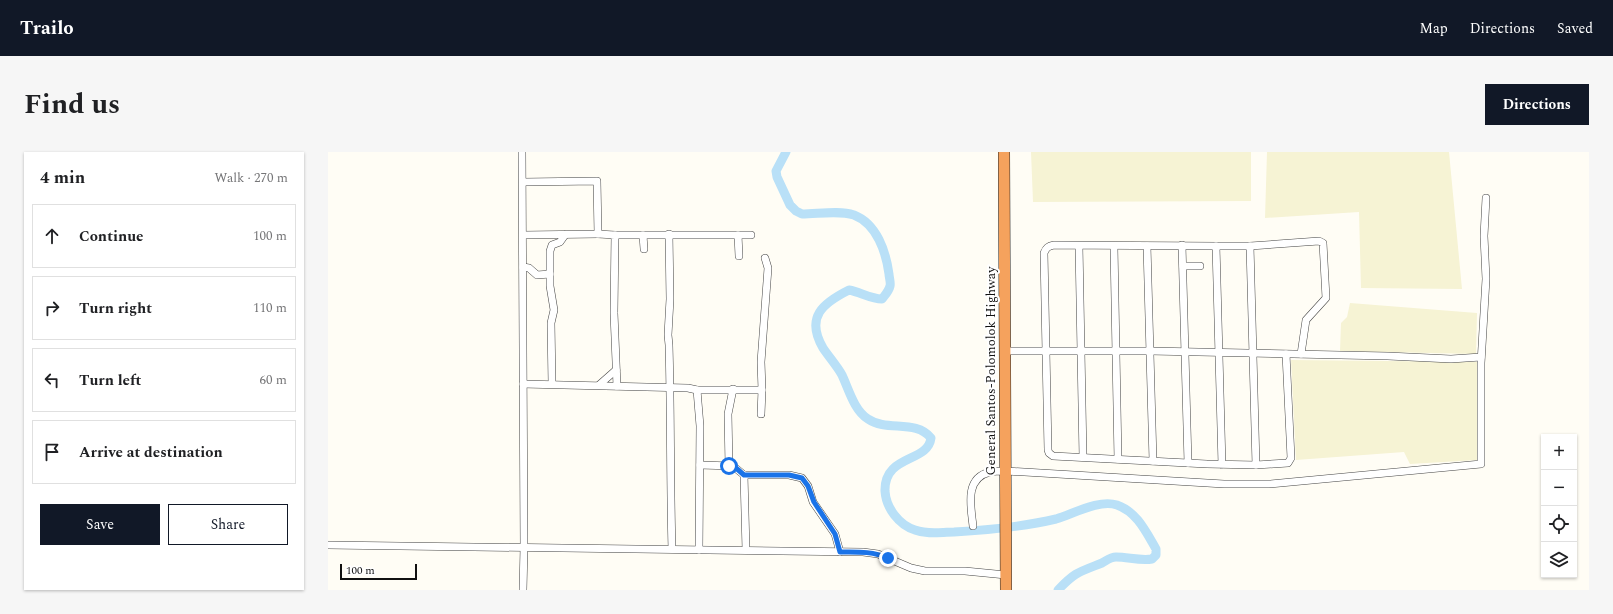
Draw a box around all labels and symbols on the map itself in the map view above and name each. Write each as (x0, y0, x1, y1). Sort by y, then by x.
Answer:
street label: General Santos-Polomolok Highway (981, 266, 1001, 475)
route start (720, 457, 738, 475)
route end (879, 549, 897, 567)
scale bar (340, 562, 417, 581)

